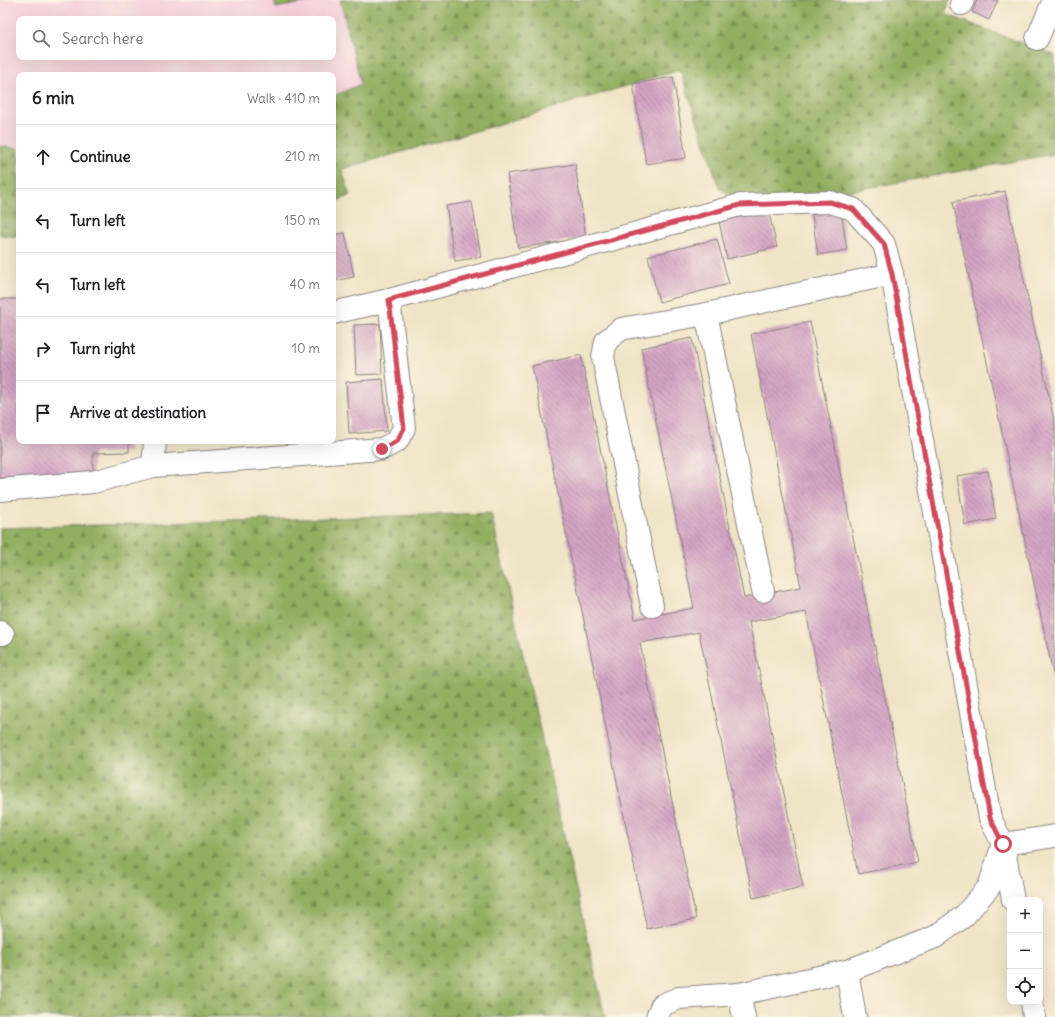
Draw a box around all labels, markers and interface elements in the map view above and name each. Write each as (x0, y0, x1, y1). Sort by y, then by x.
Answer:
search box (16, 16, 336, 60)
icon: search (30, 27, 52, 49)
text: Search here (62, 29, 143, 48)
text: 6 min (32, 87, 74, 109)
text: Walk · 410 m (247, 90, 320, 107)
icon: ahead (32, 146, 54, 168)
text: Continue (70, 147, 131, 166)
text: 210 m (285, 148, 320, 165)
icon: left (32, 210, 54, 232)
text: Turn left (70, 211, 125, 230)
text: 150 m (284, 212, 320, 229)
icon: left (32, 274, 54, 296)
text: Turn left (70, 275, 125, 294)
text: 40 m (289, 276, 320, 293)
icon: right (32, 338, 54, 360)
text: Turn right (70, 339, 135, 358)
text: 10 m (292, 340, 320, 357)
icon: arrive (32, 402, 54, 424)
text: Arrive at destination (70, 403, 206, 422)
route end (373, 440, 391, 458)
route start (994, 835, 1012, 853)
map controls (1007, 897, 1043, 1005)
button: + (1007, 897, 1043, 933)
button: − (1007, 933, 1043, 969)
button: locate (1007, 969, 1043, 1005)

